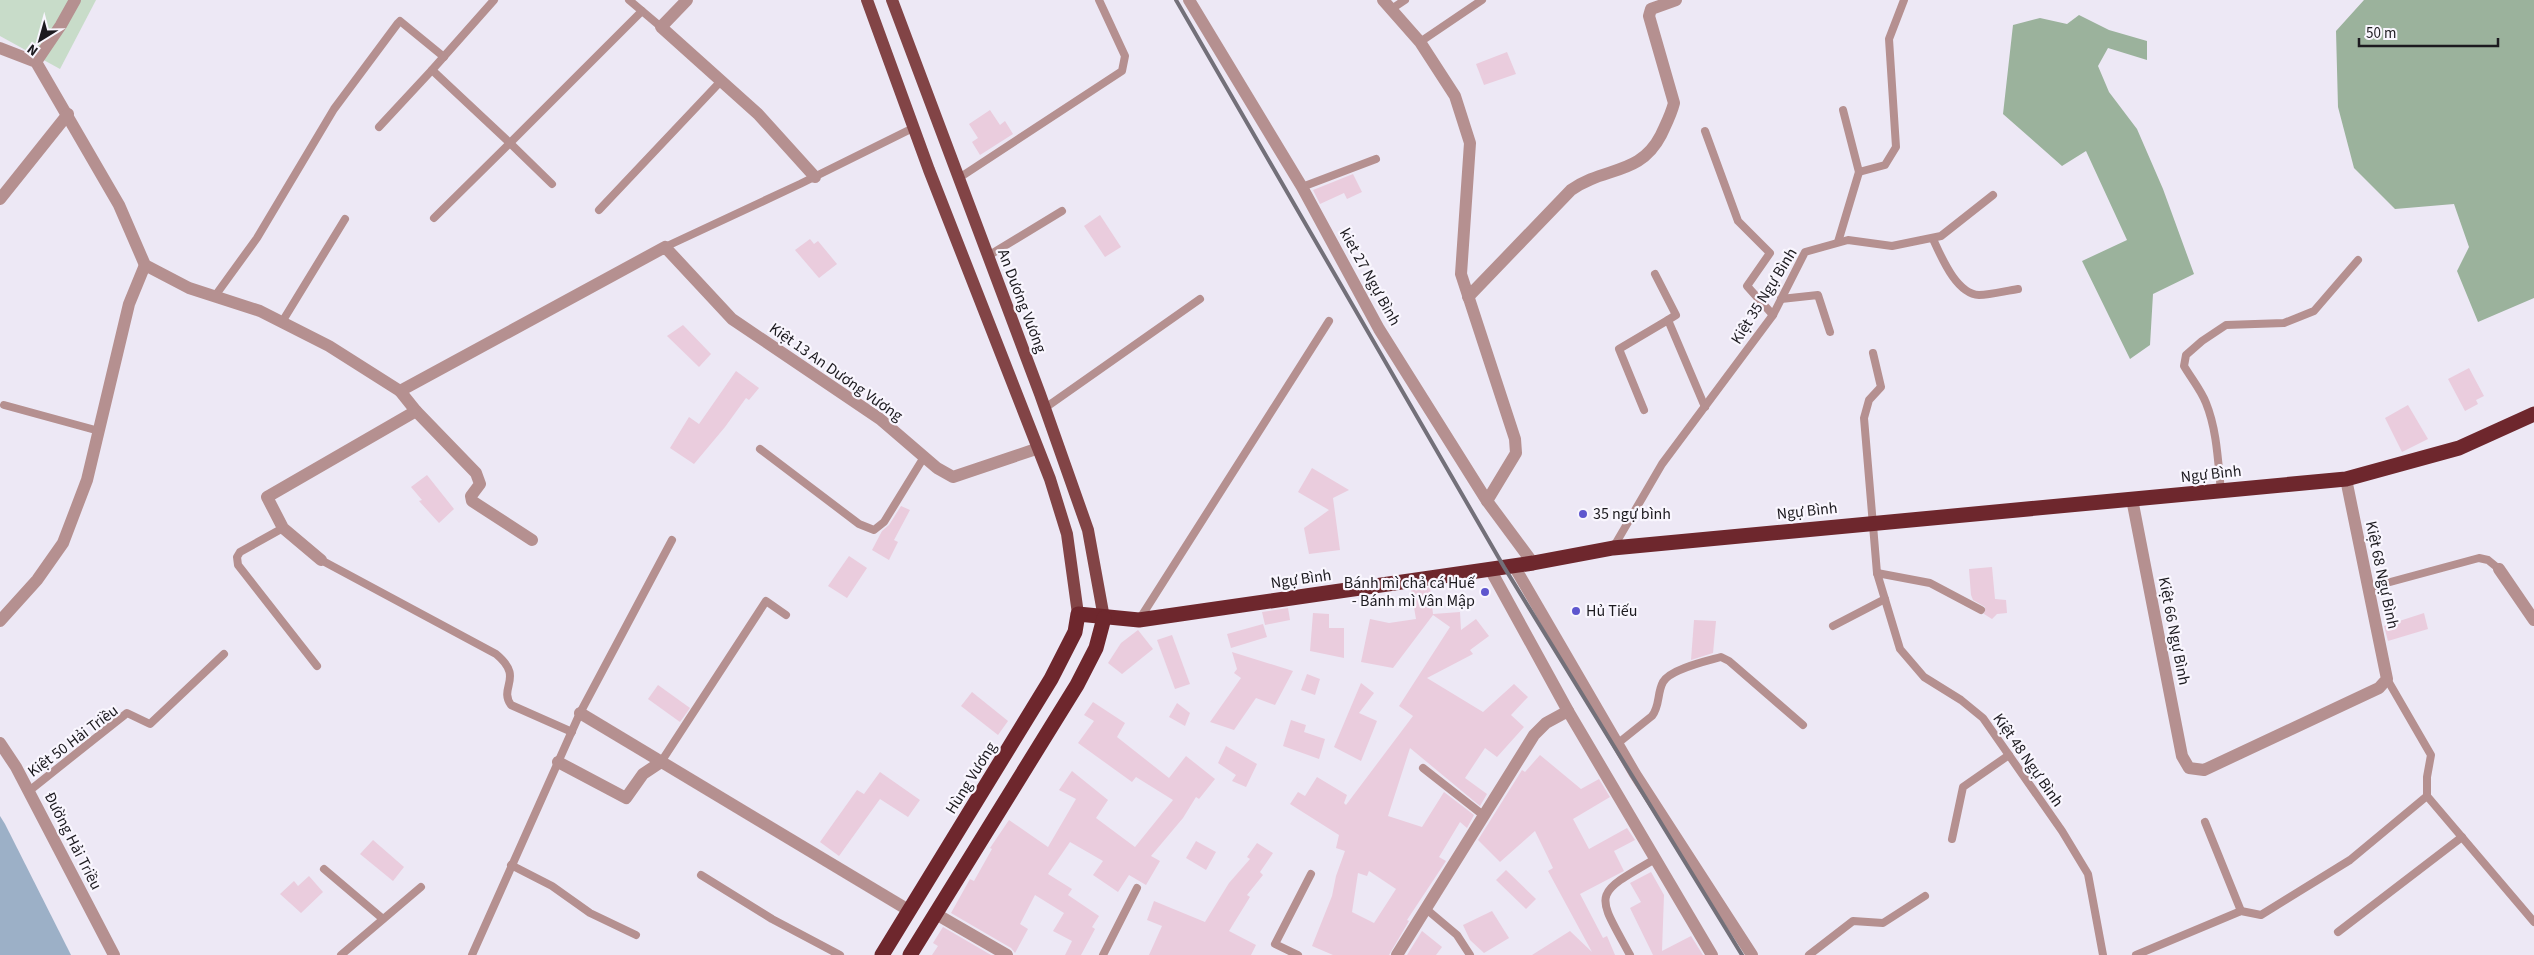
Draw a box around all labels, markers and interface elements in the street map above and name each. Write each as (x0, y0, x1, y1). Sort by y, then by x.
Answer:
north arrow (15, 15, 65, 65)
scale bar (2359, 15, 2498, 47)
text: 50 m (2366, 23, 2396, 44)
text: N (23, 39, 43, 60)
street label: kiet 27 Ngự Bình (1334, 224, 1406, 330)
street label: Kiệt 35 Ngự Bình (1726, 244, 1802, 348)
street label: An Dương Vương (992, 246, 1052, 356)
street label: Kiệt 13 An Dương Vương (765, 318, 907, 426)
street label: Ngự Bình (2179, 460, 2243, 488)
street label: Ngự Bình (1775, 497, 1839, 525)
place label: 35 ngự bình (1593, 503, 1671, 525)
marker: 35 ngự bình (1577, 508, 1589, 520)
street label: Kiệt 68 Ngự Bình (2360, 519, 2404, 631)
street label: Ngự Bình (1269, 564, 1333, 594)
place label: Bánh mì chả cá Huế - Bánh mì Vân Mập (1344, 572, 1476, 612)
street label: Kiệt 66 Ngự Bình (2153, 575, 2195, 687)
marker: Bánh mì chả cá Huế - Bánh mì Vân Mập (1479, 586, 1491, 598)
place label: Hủ Tiếu (1586, 600, 1638, 622)
marker: Hủ Tiếu (1570, 605, 1582, 617)
street label: Kiệt 50 Hải Triều (23, 700, 123, 782)
street label: Kiệt 48 Ngự Bình (1987, 709, 2069, 811)
street label: Hùng Vương (940, 738, 1002, 818)
street label: Đường Hải Triều (39, 788, 107, 894)

